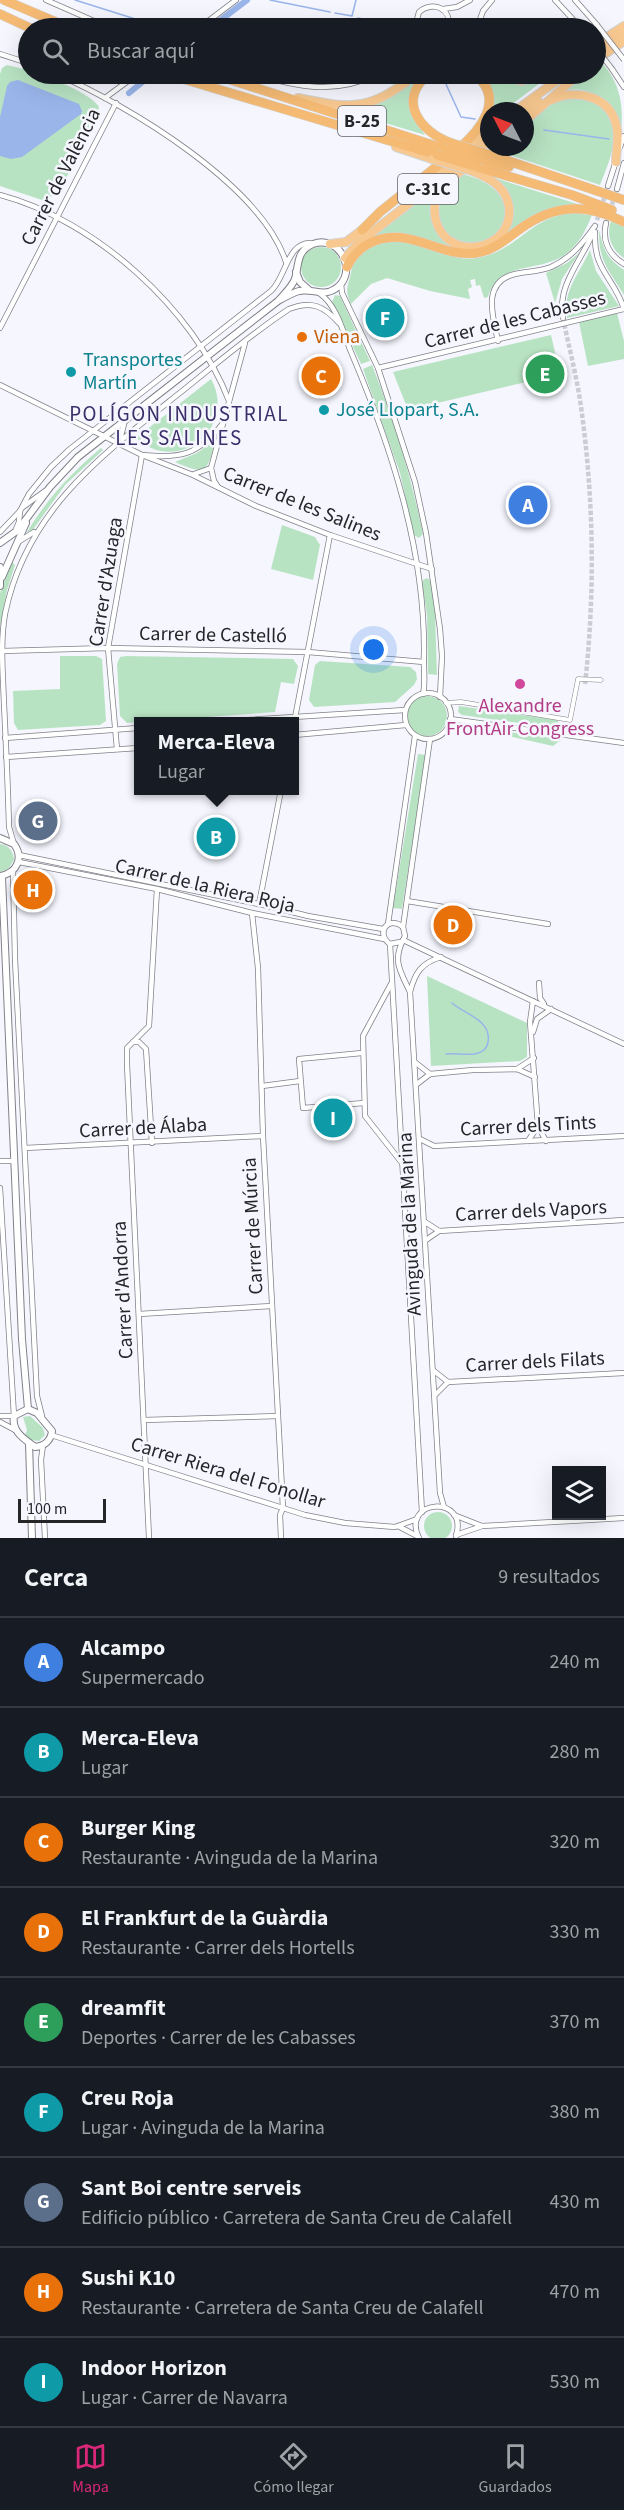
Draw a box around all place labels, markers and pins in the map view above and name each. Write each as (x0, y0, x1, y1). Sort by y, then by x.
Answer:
pin: F (366, 296, 404, 340)
place label: Viena (314, 323, 360, 351)
marker: Viena (295, 330, 309, 344)
place label: Transportes Martín (83, 346, 182, 397)
pin: E (526, 352, 564, 397)
pin: C (302, 354, 340, 398)
marker: Transportes Martín (64, 365, 78, 379)
place label: José Llopart, S.A. (336, 396, 480, 424)
marker: José Llopart, S.A. (317, 403, 331, 417)
pin: A (508, 482, 548, 528)
marker: Alexandre FrontAir Congress (513, 677, 527, 691)
place label: Alexandre FrontAir Congress (446, 692, 594, 743)
pin: G (18, 798, 57, 844)
pin: B (196, 814, 236, 860)
pin: H (14, 868, 52, 912)
pin: D (434, 902, 472, 948)
pin: I (314, 1096, 352, 1140)

